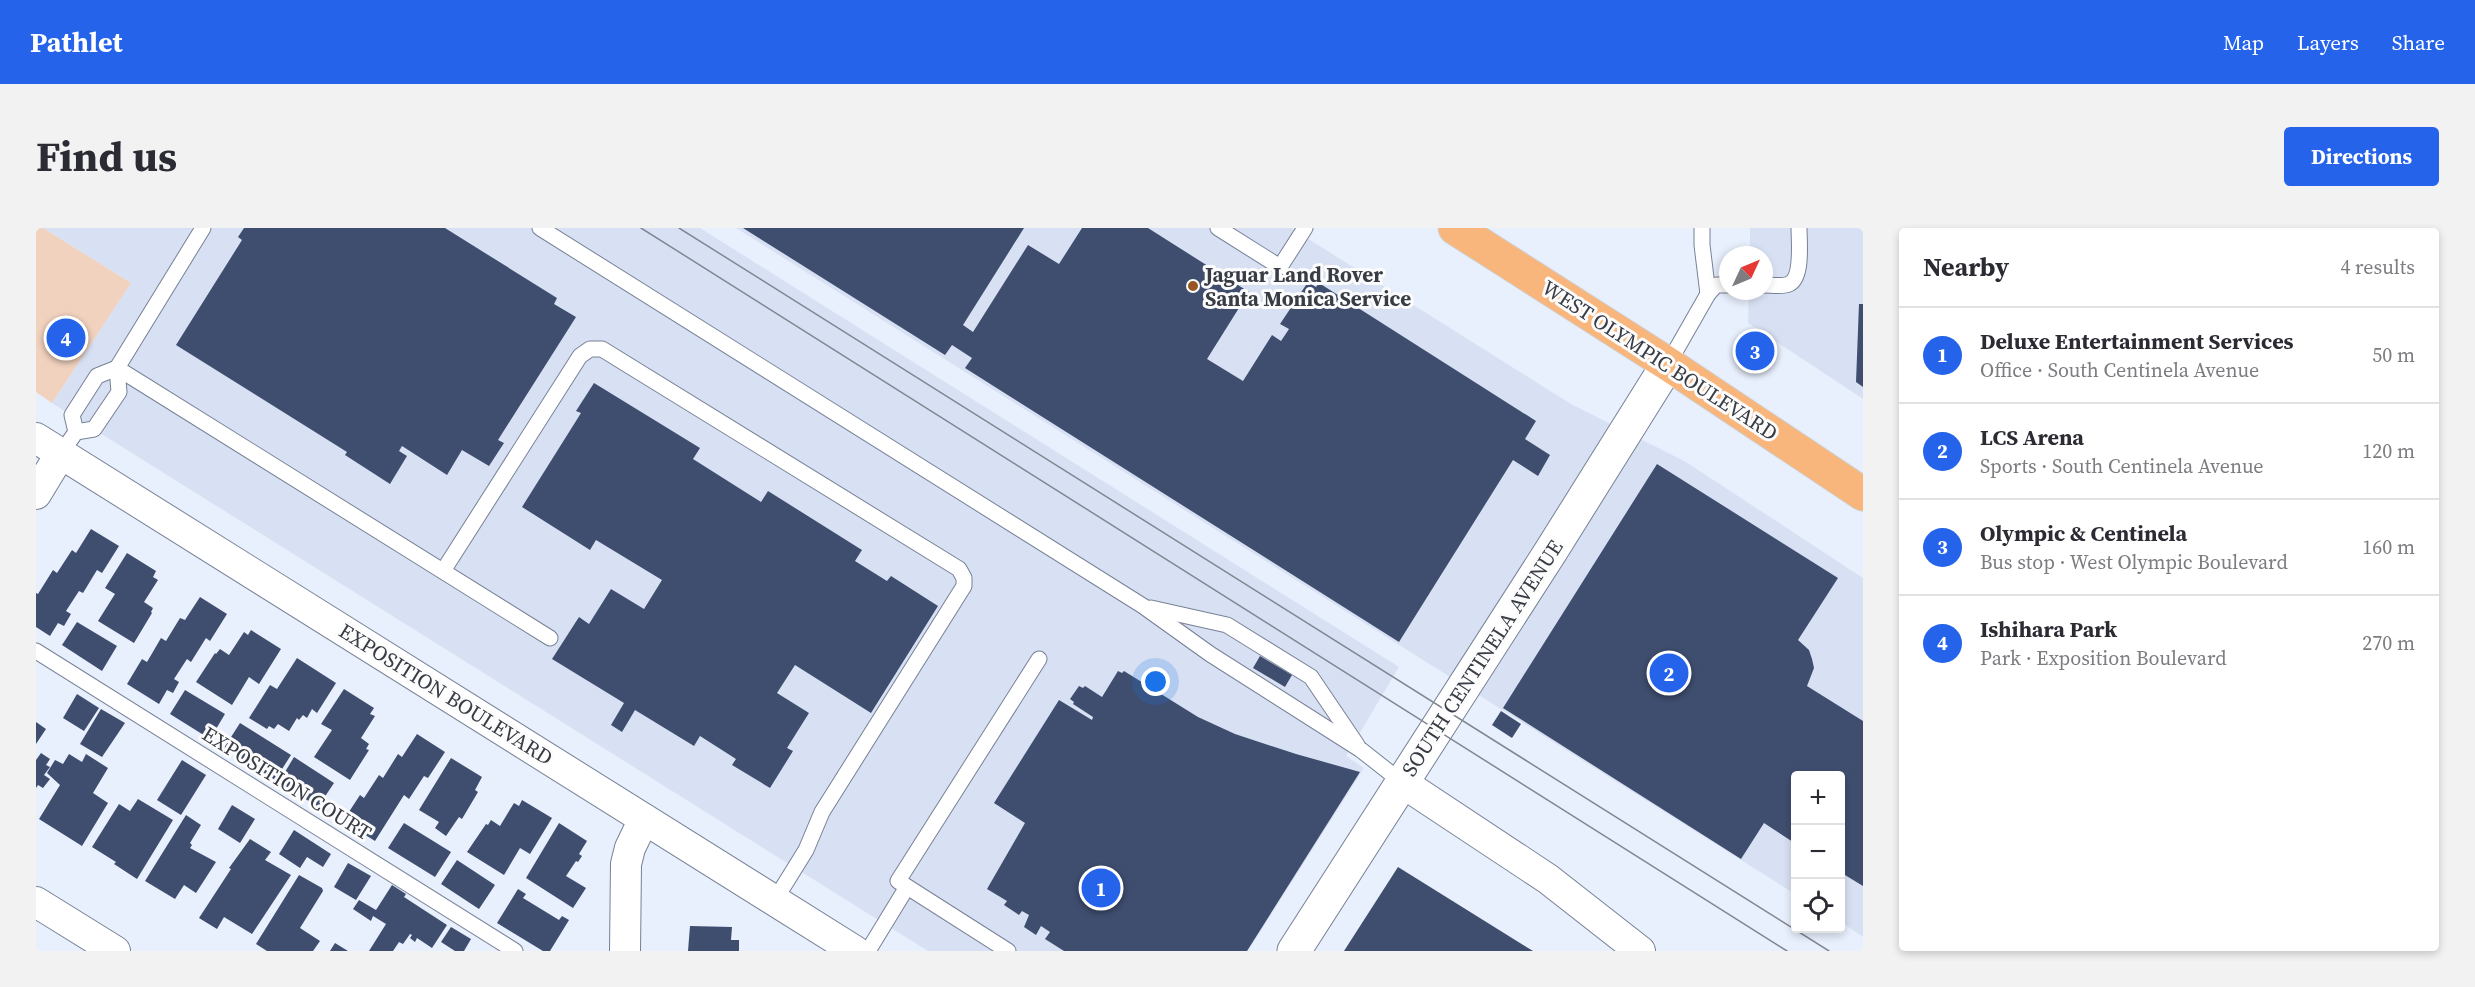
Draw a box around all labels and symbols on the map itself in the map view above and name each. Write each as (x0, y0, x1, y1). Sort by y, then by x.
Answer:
north arrow (1719, 246, 1773, 300)
place label: Jaguar Land Rover Santa Monica Service (1203, 260, 1411, 313)
street label: WEST OLYMPIC BOULEVARD (1536, 273, 1784, 447)
marker: Jaguar Land Rover Santa Monica Service (1186, 279, 1200, 293)
pin: 4 (46, 316, 86, 360)
pin: 3 (1736, 328, 1774, 374)
street label: SOUTH CENTINELA AVENUE (1395, 534, 1569, 782)
street label: EXPOSITION BOULEVARD (333, 616, 559, 772)
pin: 2 (1650, 650, 1688, 696)
your location (1141, 667, 1170, 696)
street label: EXPOSITION COURT (197, 719, 378, 847)
pin: 1 (1082, 866, 1120, 910)

